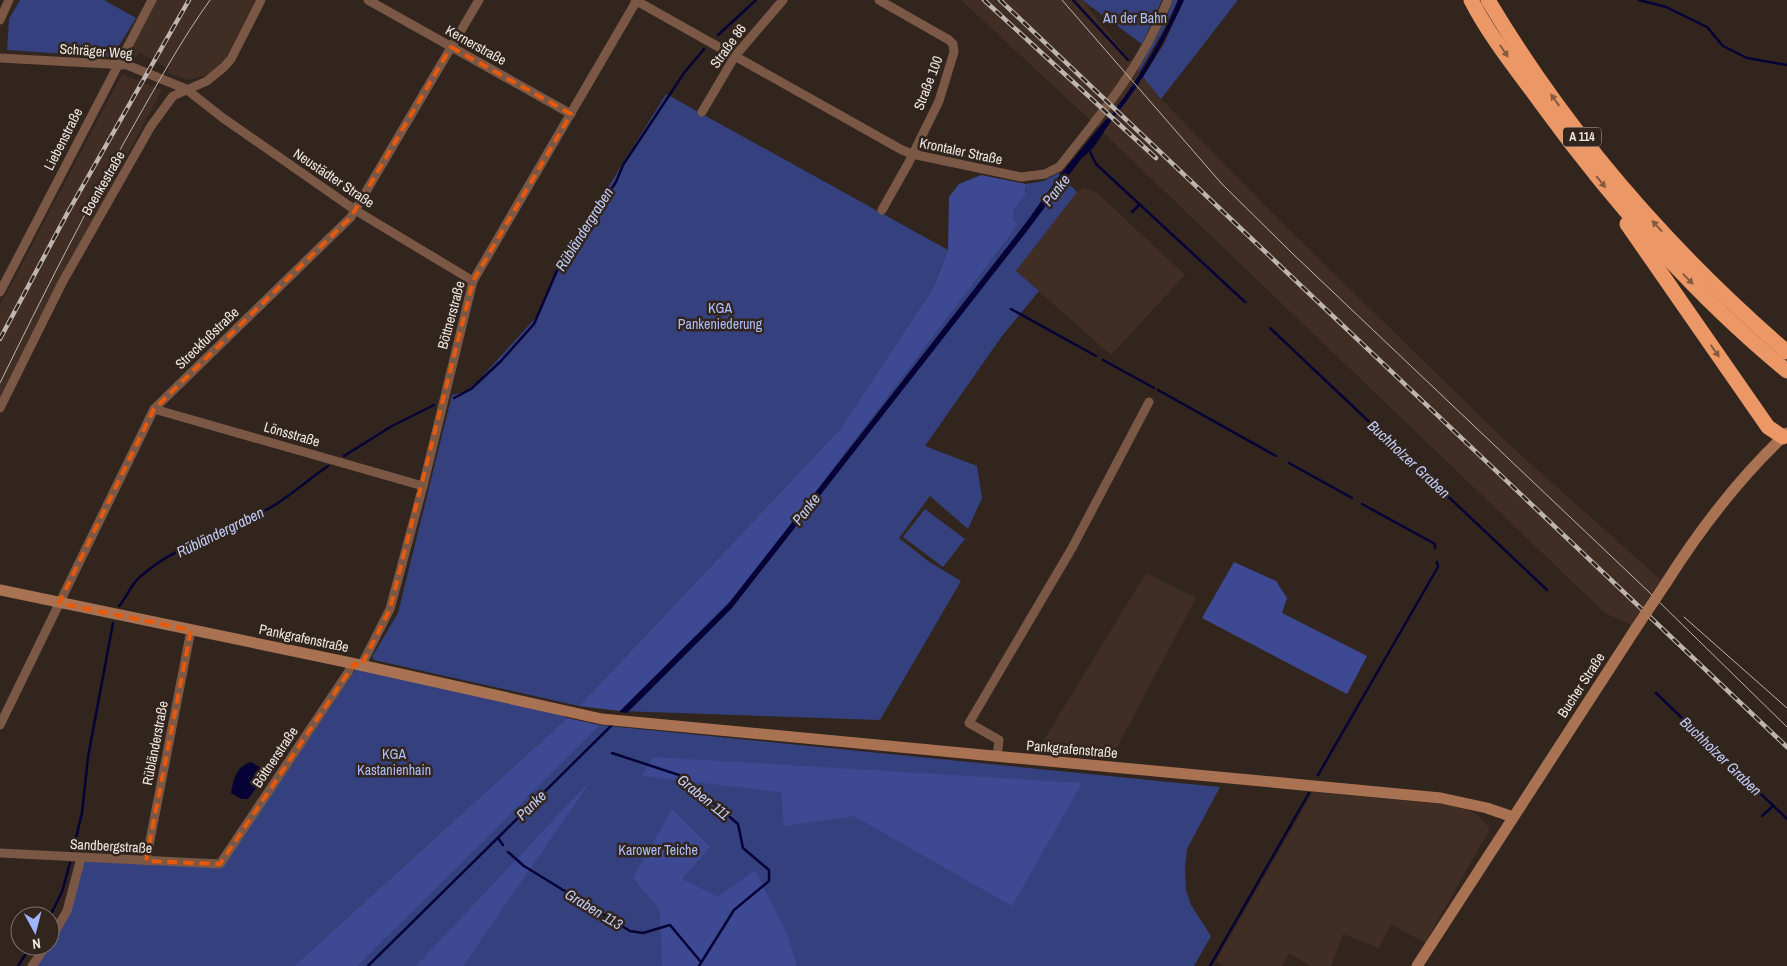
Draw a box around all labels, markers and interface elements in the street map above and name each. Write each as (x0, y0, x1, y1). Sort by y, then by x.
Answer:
park label: An der Bahn (1102, 9, 1167, 27)
street label: Straße 86 (706, 20, 750, 72)
street label: Kernerstraße (442, 21, 510, 69)
street label: Schräger Weg (59, 39, 134, 63)
one-way arrow (1499, 44, 1509, 58)
street label: Straße 100 (909, 53, 947, 113)
one-way arrow (1550, 93, 1560, 107)
street label: Liebenstraße (40, 105, 86, 173)
road number: A 114 (1563, 128, 1601, 146)
street label: Krontaler Straße (918, 133, 1004, 169)
street label: Neustädter Straße (290, 144, 378, 212)
street label: Boenkestraße (77, 148, 129, 218)
water label: Panke (1037, 170, 1075, 210)
one-way arrow (1595, 175, 1606, 188)
water label: Rübländergraben (550, 183, 618, 275)
one-way arrow (1651, 220, 1663, 232)
one-way arrow (1682, 272, 1694, 284)
street label: Böttnerstraße (433, 279, 469, 351)
park label: KGA Pankeniederung (678, 299, 763, 333)
street label: Streckfußstraße (171, 303, 243, 373)
one-way arrow (1710, 345, 1720, 358)
water label: Buchholzer Graben (1363, 415, 1455, 503)
street label: Lönsstraße (262, 417, 322, 451)
water label: Panke (787, 489, 825, 529)
water label: Rübländergraben (173, 502, 267, 562)
street label: Pankgrafenstraße (257, 620, 351, 656)
street label: Bucher Straße (1553, 649, 1609, 721)
street label: Rübländerstraße (138, 699, 172, 787)
water label: Buchholzer Graben (1676, 712, 1767, 800)
street label: Böttnerstraße (248, 723, 302, 791)
street label: Pankgrafenstraße (1026, 736, 1118, 762)
park label: KGA Kastanienhain (357, 745, 431, 779)
water label: Graben 111 (673, 769, 735, 825)
water label: Panke (511, 785, 551, 825)
street label: Sandbergstraße (69, 835, 153, 857)
park label: Karower Teiche (618, 841, 698, 859)
water label: Graben 113 (561, 884, 627, 935)
north arrow (10, 906, 60, 956)
text: N (31, 934, 42, 953)

